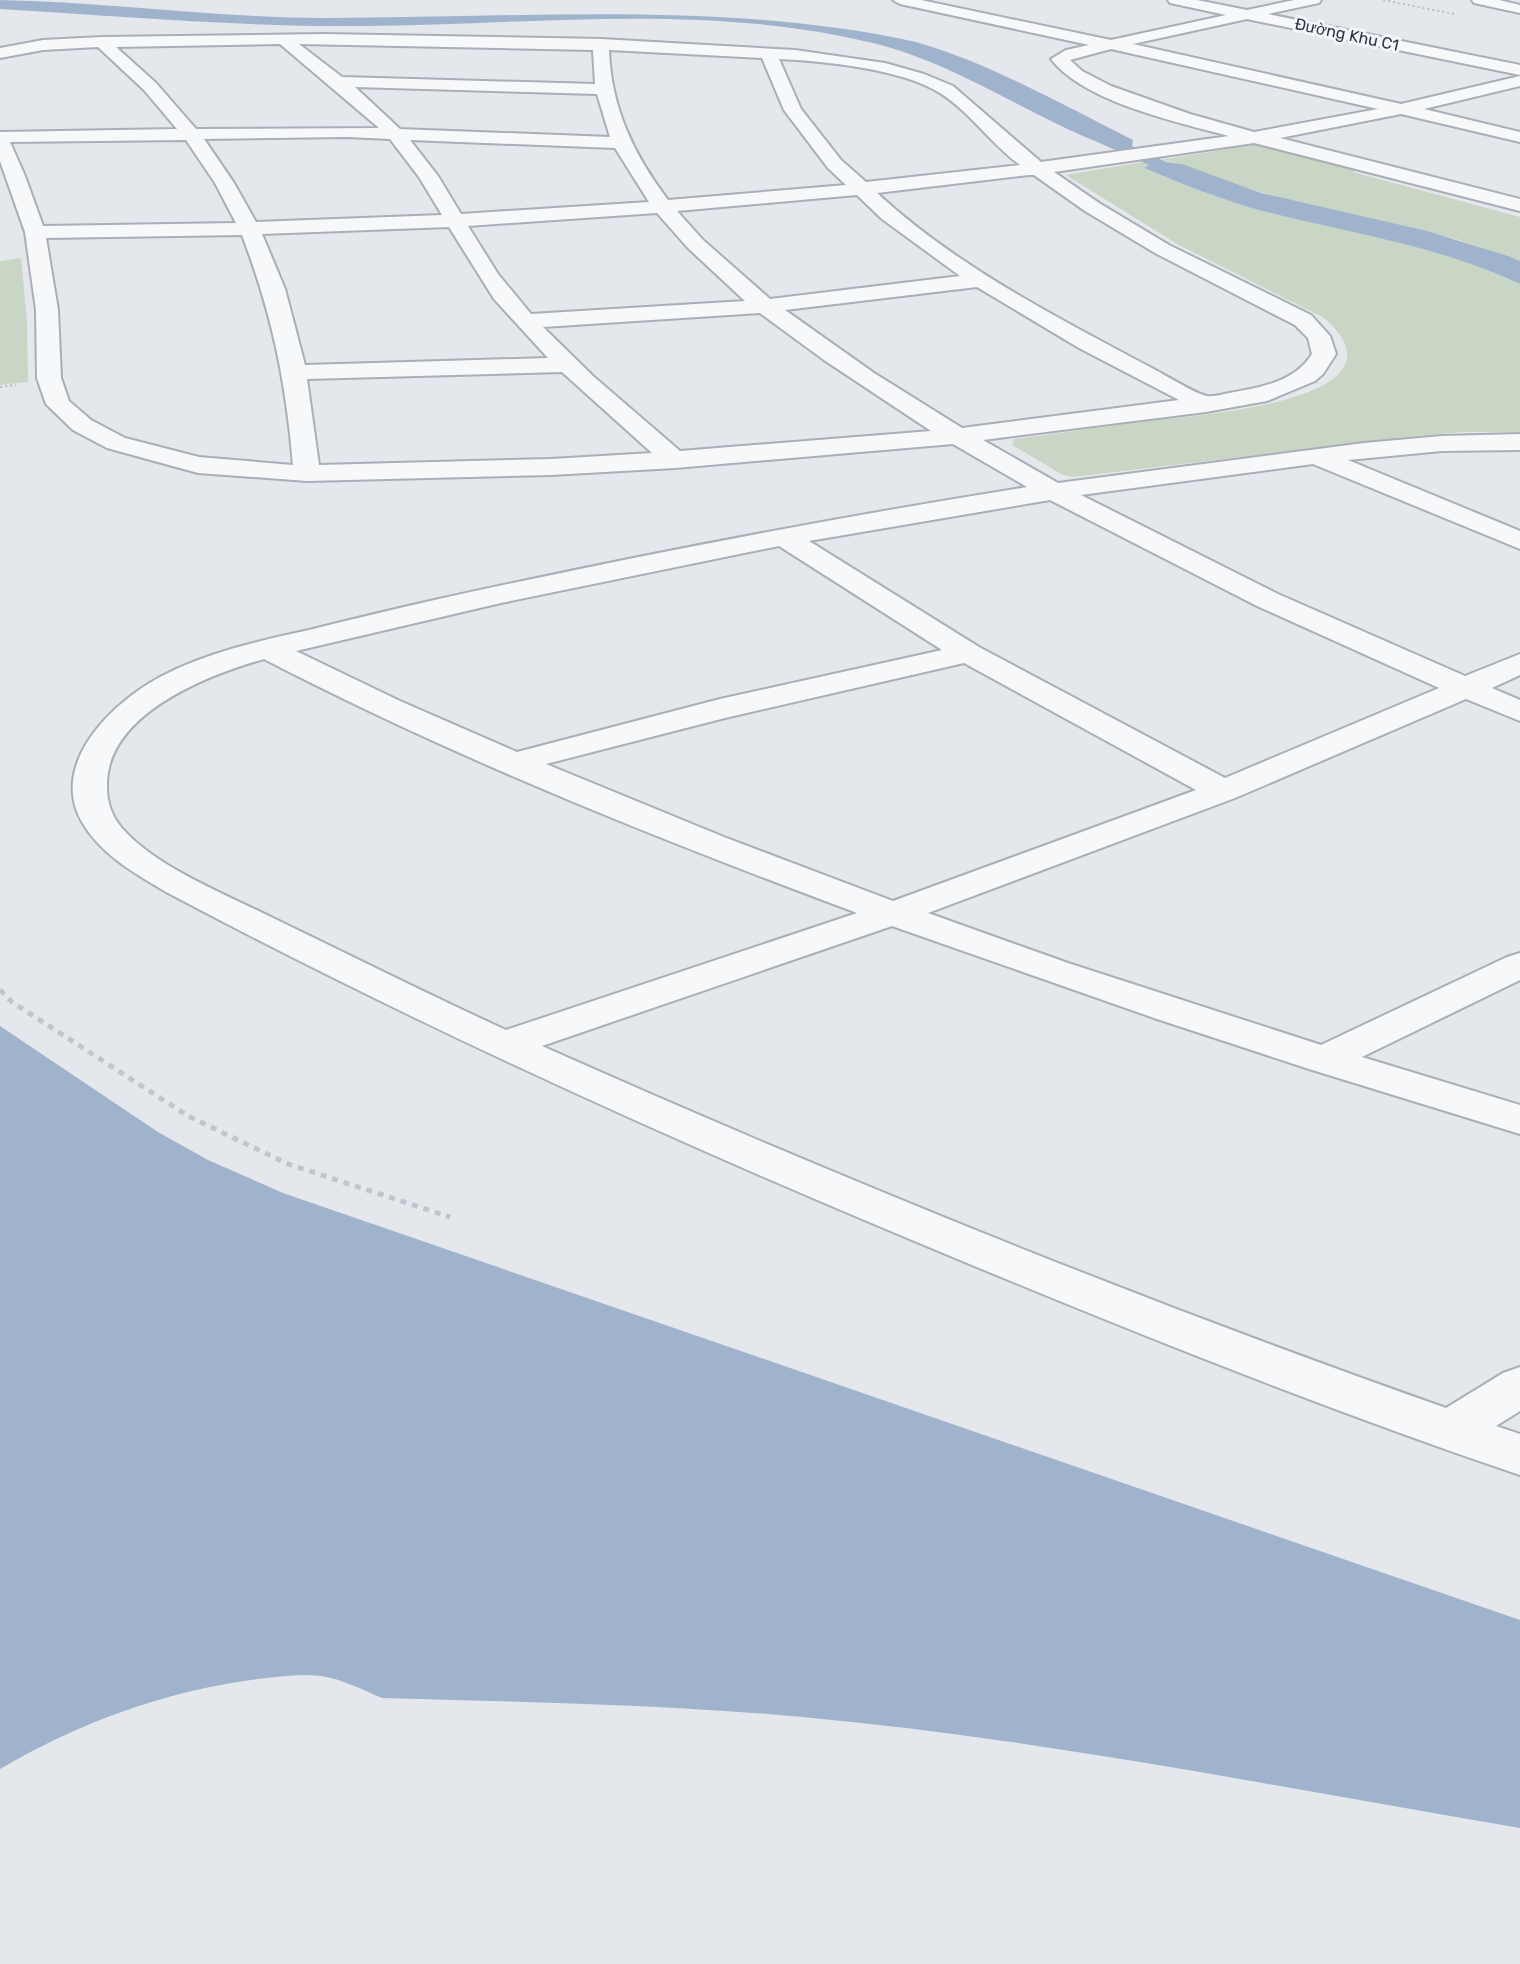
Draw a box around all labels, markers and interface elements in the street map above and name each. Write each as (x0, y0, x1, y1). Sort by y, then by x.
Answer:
street label: Đường Khu C1 (1293, 14, 1401, 55)

